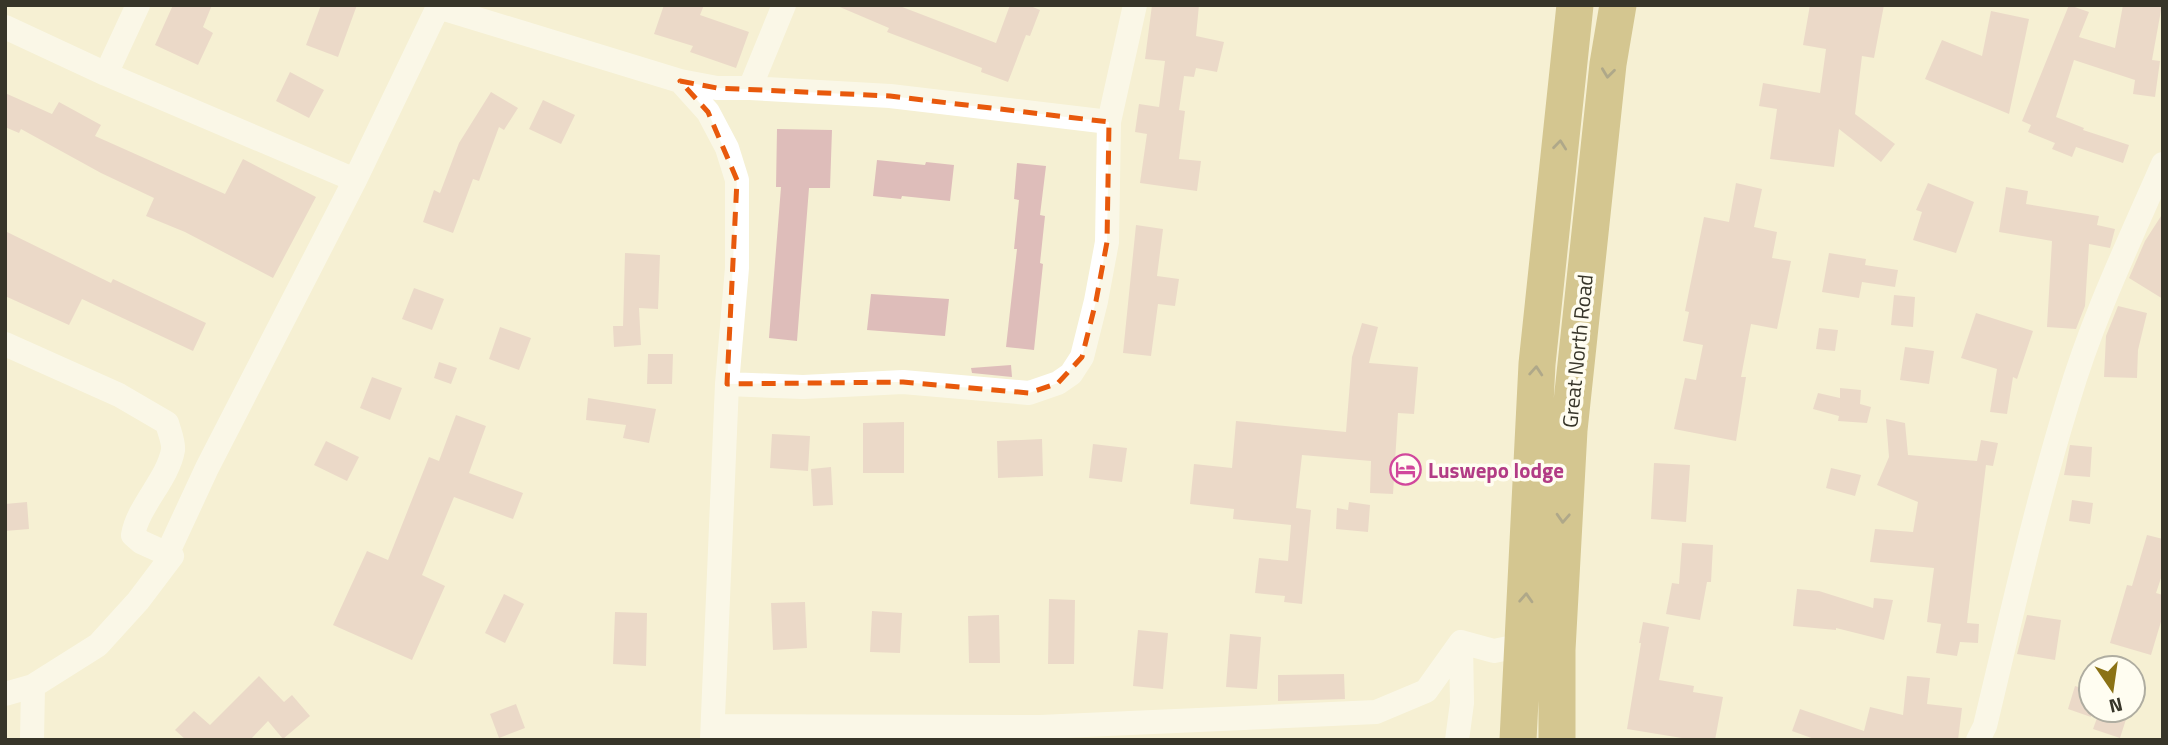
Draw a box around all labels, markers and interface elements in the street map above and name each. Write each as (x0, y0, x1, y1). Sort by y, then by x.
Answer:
one-way arrow (1600, 67, 1615, 79)
one-way arrow (1552, 139, 1567, 150)
street label: Great North Road (1553, 273, 1601, 429)
one-way arrow (1529, 365, 1544, 376)
hotel icon: Luswepo lodge (1388, 453, 1422, 487)
place label: Luswepo lodge (1428, 454, 1564, 486)
one-way arrow (1556, 513, 1571, 524)
one-way arrow (1518, 592, 1533, 603)
north arrow (2077, 654, 2147, 724)
text: N (2106, 690, 2126, 722)

